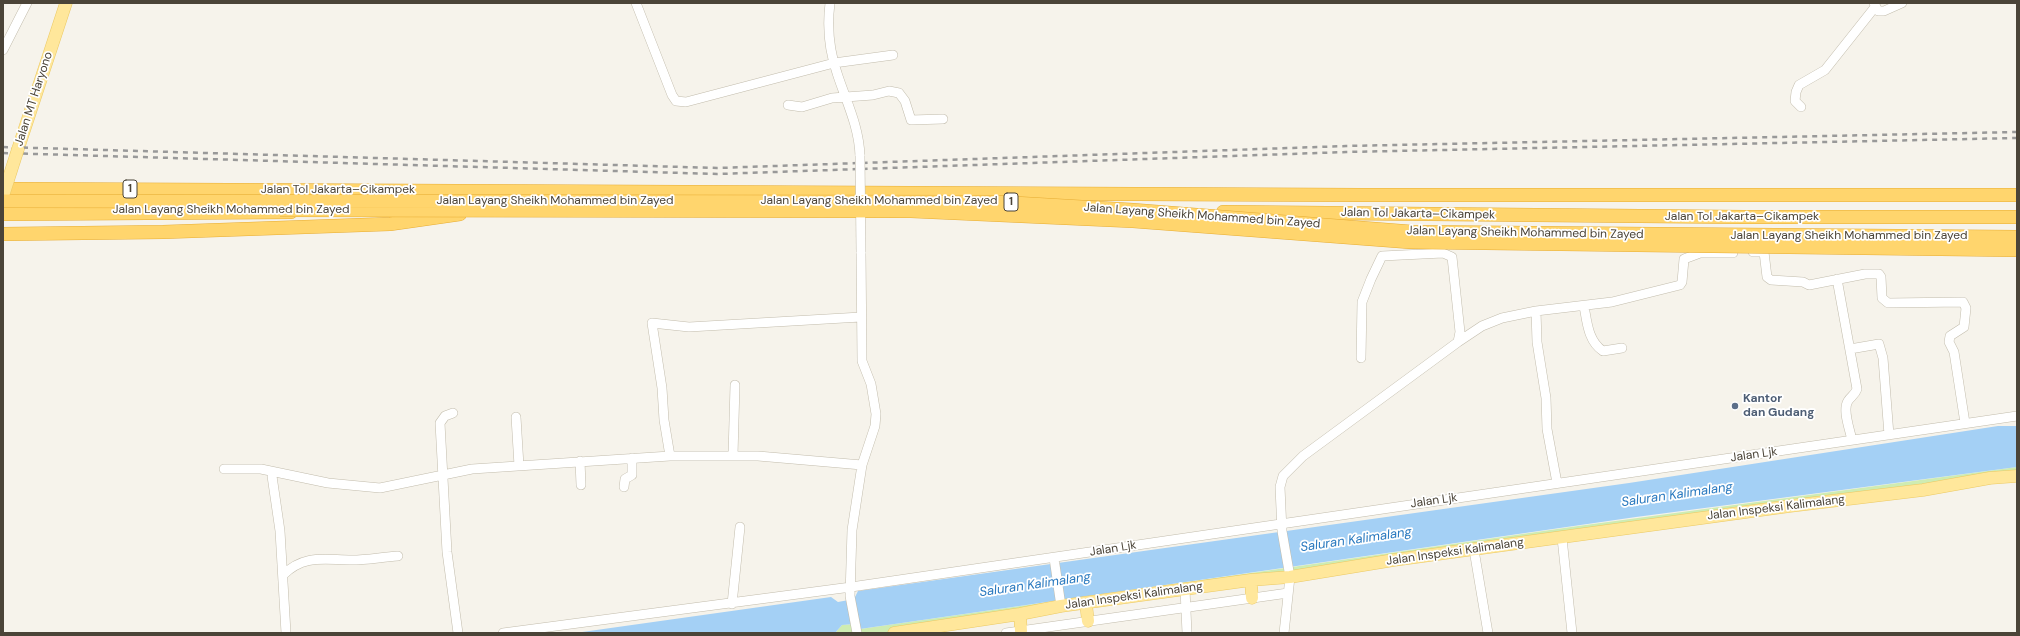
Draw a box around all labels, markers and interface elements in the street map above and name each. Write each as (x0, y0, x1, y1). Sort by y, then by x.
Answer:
street label: Jalan MT Haryono (12, 50, 56, 148)
road number: 1 (123, 180, 137, 198)
street label: Jalan Tol Jakarta–Cikampek (261, 183, 415, 197)
road number: 1 (1004, 193, 1018, 211)
street label: Jalan Layang Sheikh Mohammed bin Zayed (436, 194, 674, 208)
street label: Jalan Layang Sheikh Mohammed bin Zayed (760, 194, 998, 208)
street label: Jalan Layang Sheikh Mohammed bin Zayed (1083, 201, 1321, 231)
street label: Jalan Layang Sheikh Mohammed bin Zayed (112, 203, 350, 217)
street label: Jalan Tol Jakarta–Cikampek (1341, 205, 1495, 223)
street label: Jalan Tol Jakarta–Cikampek (1665, 210, 1819, 224)
street label: Jalan Layang Sheikh Mohammed bin Zayed (1406, 224, 1644, 242)
street label: Jalan Layang Sheikh Mohammed bin Zayed (1730, 229, 1968, 243)
place label: Kantor dan Gudang (1743, 392, 1814, 420)
marker: Kantor dan Gudang (1730, 401, 1740, 411)
street label: Jalan Ljk (1730, 445, 1778, 465)
water label: Saluran Kalimalang (1620, 479, 1734, 511)
street label: Jalan Ljk (1410, 491, 1458, 511)
street label: Jalan Inspeksi Kalimalang (1706, 492, 1846, 524)
water label: Saluran Kalimalang (1299, 524, 1413, 556)
street label: Jalan Inspeksi Kalimalang (1385, 535, 1525, 569)
street label: Jalan Ljk (1089, 538, 1137, 560)
water label: Saluran Kalimalang (978, 569, 1092, 601)
street label: Jalan Inspeksi Kalimalang (1064, 579, 1204, 613)

